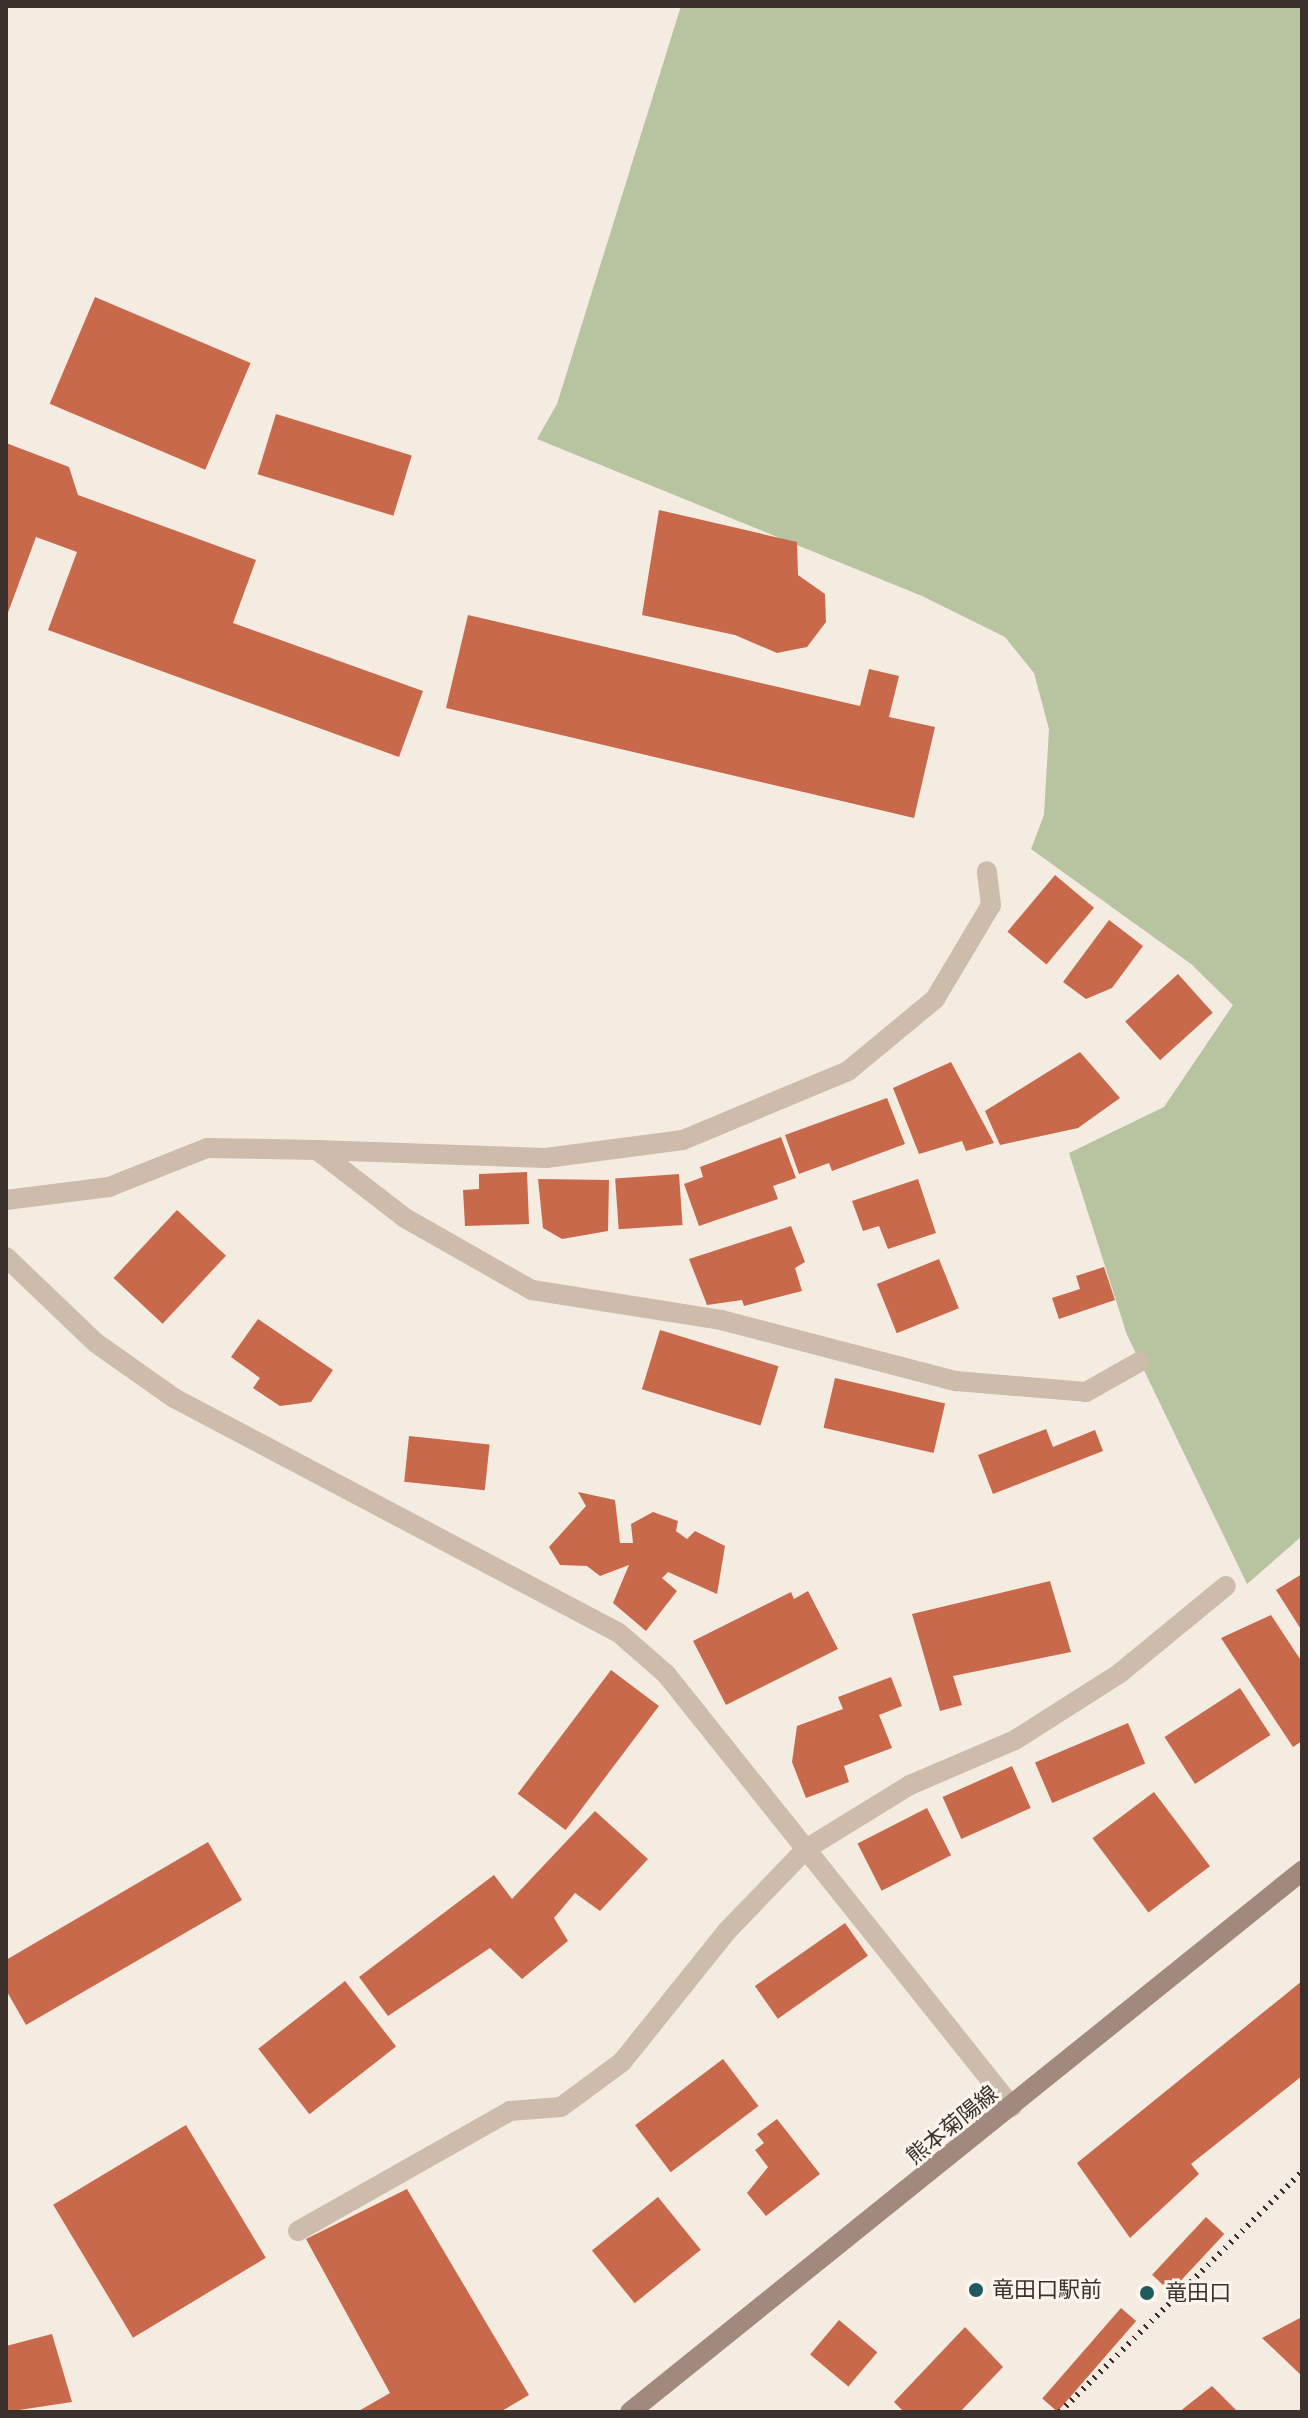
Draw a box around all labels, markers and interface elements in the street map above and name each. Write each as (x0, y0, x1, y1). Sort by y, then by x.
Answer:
street label: 熊本菊陽線 (901, 2080, 1003, 2170)
place label: 竜田口駅前 (992, 2277, 1102, 2303)
place label: 竜田口 (1165, 2280, 1231, 2306)
marker: 竜田口駅前 (967, 2281, 985, 2299)
marker: 竜田口 (1136, 2282, 1158, 2304)

